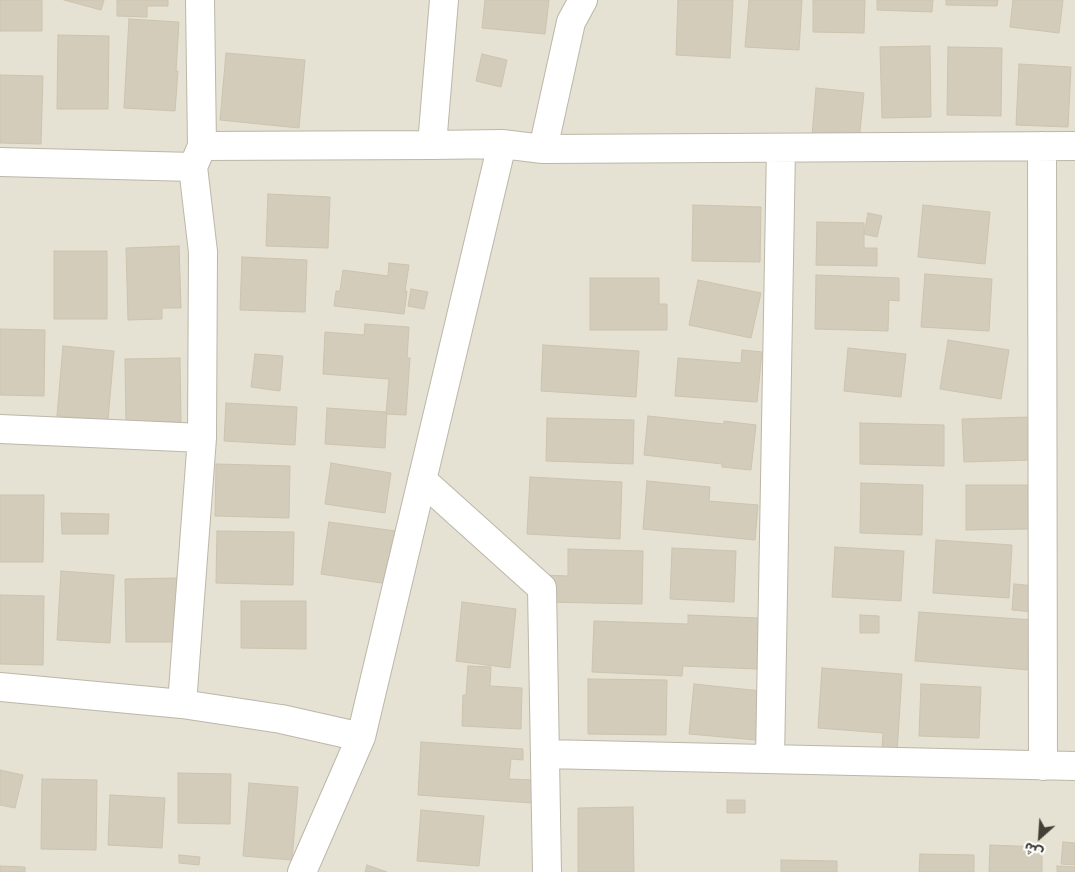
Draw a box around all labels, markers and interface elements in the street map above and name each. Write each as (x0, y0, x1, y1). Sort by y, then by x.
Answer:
north arrow (1015, 812, 1065, 862)
text: ش (1021, 839, 1046, 863)

